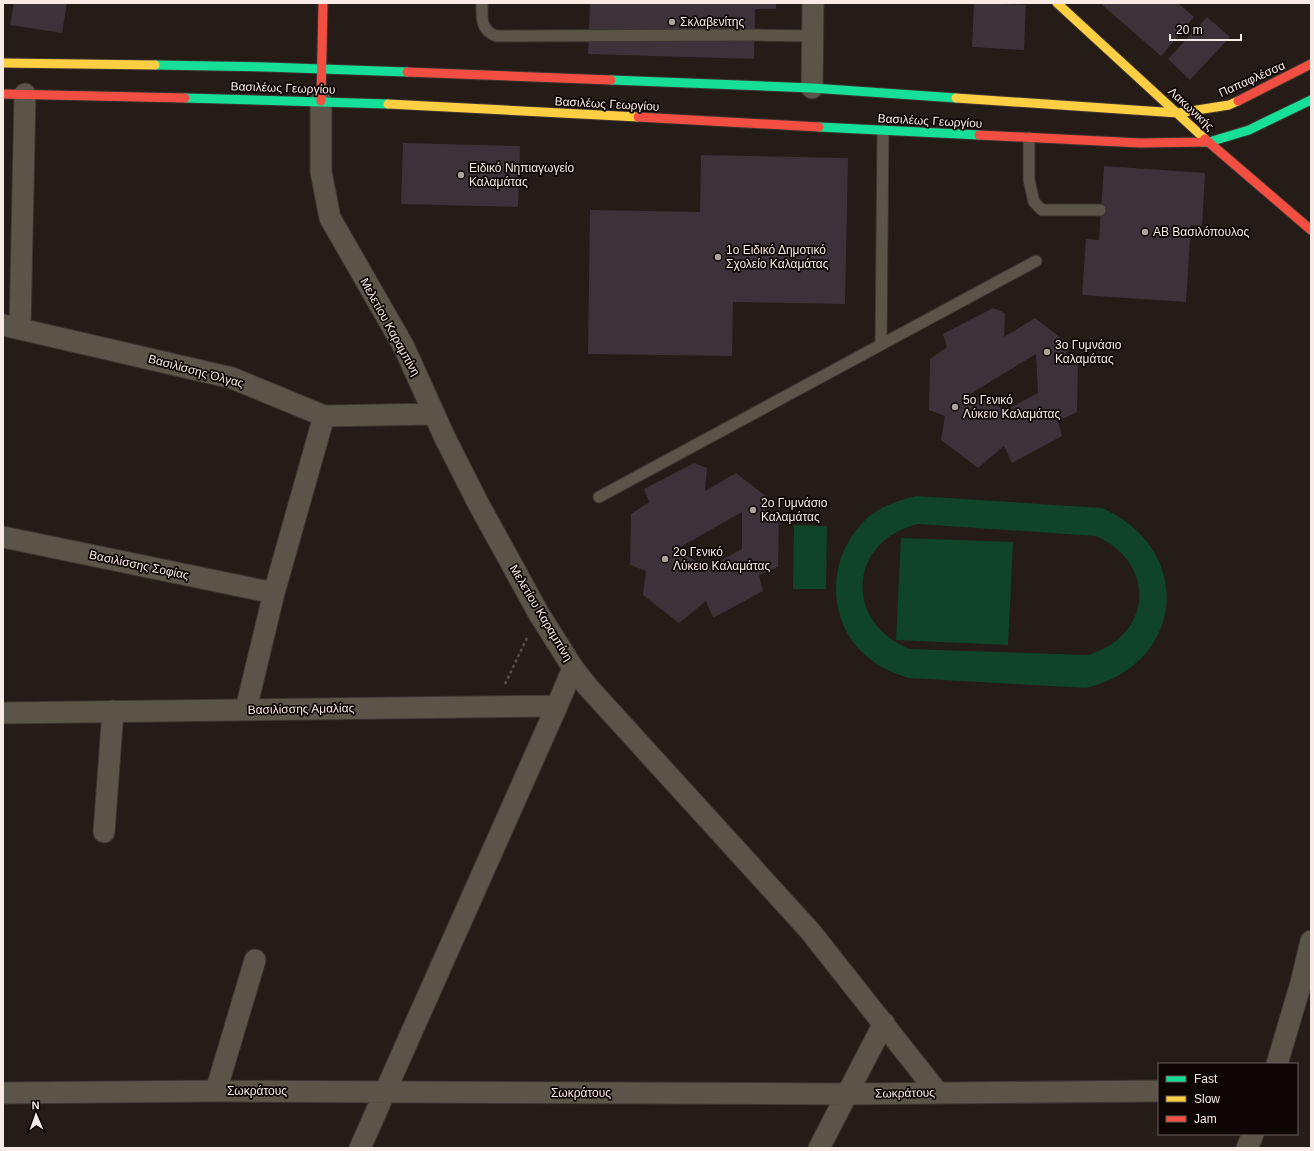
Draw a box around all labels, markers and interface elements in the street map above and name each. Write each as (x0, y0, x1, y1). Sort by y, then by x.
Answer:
place label: Σκλαβενίτης (680, 15, 745, 29)
scale bar (1170, 16, 1241, 42)
marker: Σκλαβενίτης (667, 17, 677, 27)
text: 20 m (1176, 23, 1203, 37)
street label: Παπαφλέσσα (1217, 58, 1287, 100)
street label: Βασιλέως Γεωργίου (230, 79, 336, 97)
street label: Λακωνικής (1165, 84, 1217, 134)
street label: Βασιλέως Γεωργίου (554, 94, 660, 114)
street label: Βασιλέως Γεωργίου (877, 111, 983, 131)
place label: Ειδικό Νηπιαγωγείο Καλαμάτας (469, 161, 574, 189)
marker: Ειδικό Νηπιαγωγείο Καλαμάτας (456, 170, 466, 180)
place label: ΑΒ Βασιλόπουλος (1153, 225, 1250, 239)
marker: ΑΒ Βασιλόπουλος (1140, 227, 1150, 237)
place label: 1ο Ειδικό Δημοτικό Σχολείο Καλαμάτας (726, 243, 829, 271)
marker: 1ο Ειδικό Δημοτικό Σχολείο Καλαμάτας (713, 252, 723, 262)
street label: Μελετίου Καραμπίνη (357, 276, 423, 378)
place label: 3ο Γυμνάσιο Καλαμάτας (1055, 338, 1122, 366)
marker: 3ο Γυμνάσιο Καλαμάτας (1042, 347, 1052, 357)
street label: Βασιλίσσης Όλγας (147, 352, 245, 391)
place label: 5ο Γενικό Λύκειο Καλαμάτας (963, 393, 1061, 421)
marker: 5ο Γενικό Λύκειο Καλαμάτας (950, 402, 960, 412)
place label: 2ο Γυμνάσιο Καλαμάτας (761, 496, 828, 524)
marker: 2ο Γυμνάσιο Καλαμάτας (748, 505, 758, 515)
place label: 2ο Γενικό Λύκειο Καλαμάτας (673, 545, 771, 573)
street label: Βασιλίσσης Σοφίας (88, 548, 190, 582)
marker: 2ο Γενικό Λύκειο Καλαμάτας (660, 554, 670, 564)
street label: Μελετίου Καραμπίνη (507, 562, 575, 664)
street label: Βασιλίσσης Αμαλίας (247, 701, 355, 717)
legend (1158, 1063, 1298, 1135)
text: Fast (1194, 1072, 1218, 1086)
street label: Σωκράτους (227, 1084, 287, 1098)
street label: Σωκράτους (875, 1085, 935, 1101)
street label: Σωκράτους (551, 1086, 611, 1100)
text: Slow (1194, 1092, 1220, 1106)
north arrow (16, 1095, 56, 1135)
text: N (31, 1099, 40, 1111)
text: Jam (1194, 1112, 1217, 1126)

